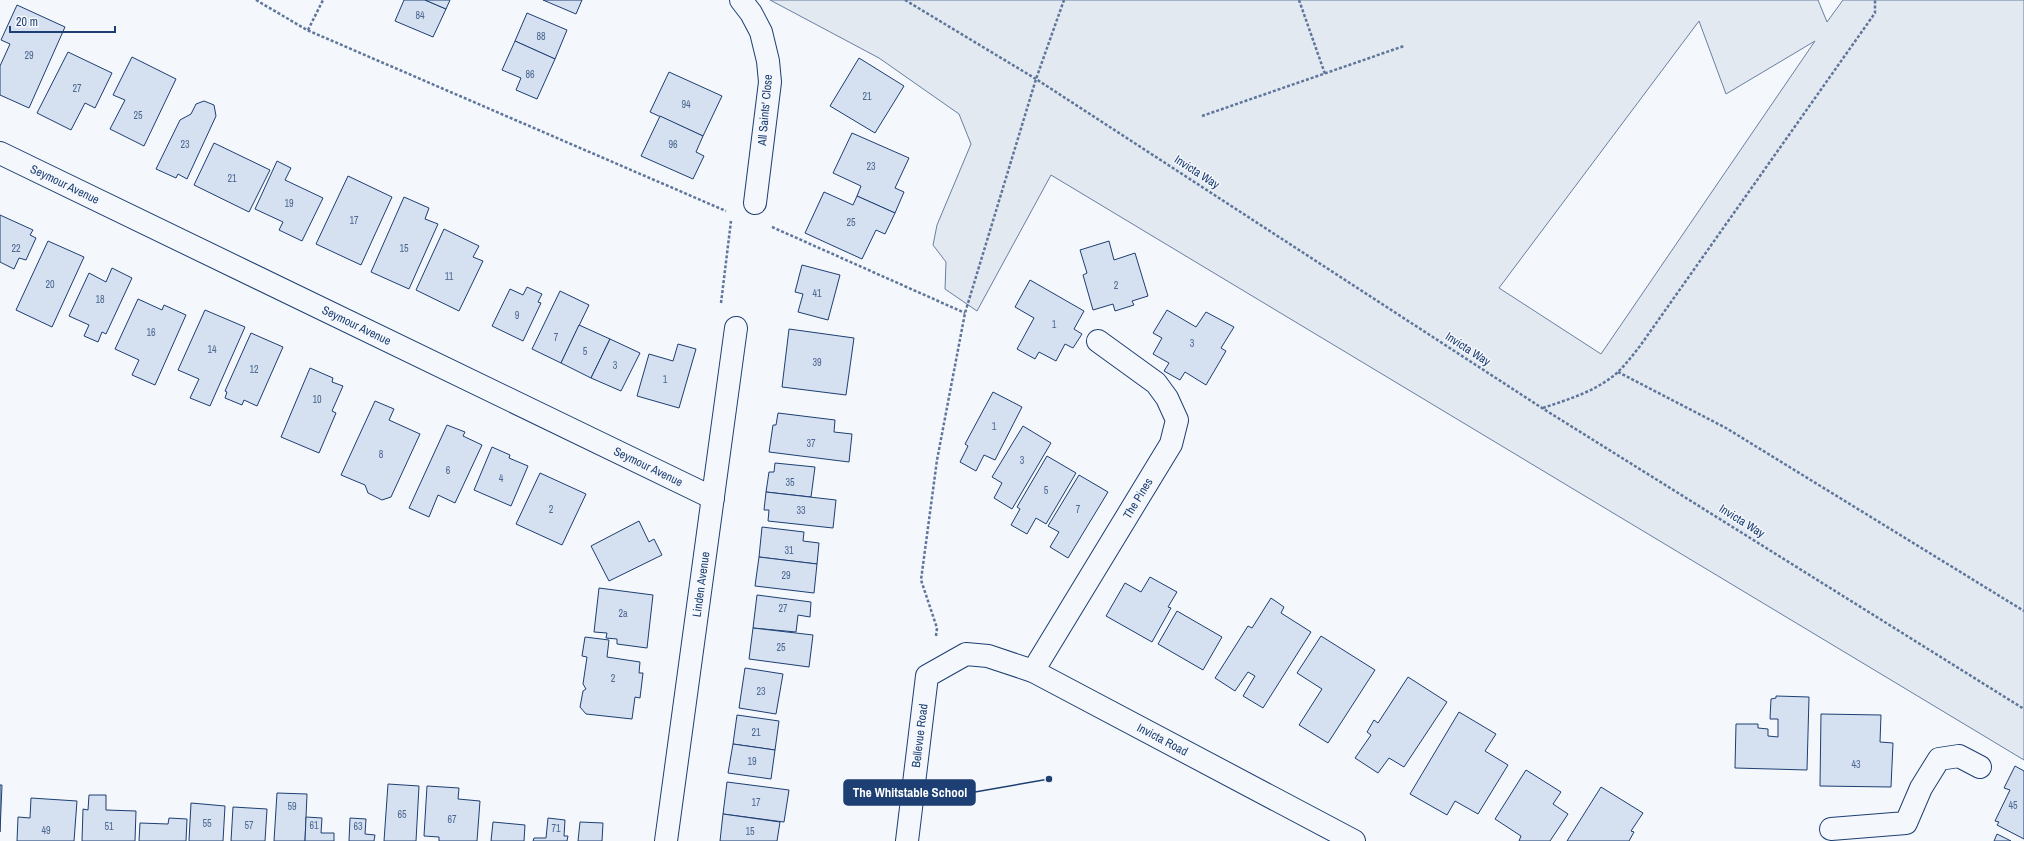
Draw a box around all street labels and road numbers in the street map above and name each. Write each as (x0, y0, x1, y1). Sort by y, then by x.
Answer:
street label: All Saints' Close (754, 74, 776, 147)
street label: Invicta Way (1171, 151, 1223, 193)
street label: Seymour Avenue (28, 161, 102, 208)
street label: Seymour Avenue (319, 302, 394, 349)
street label: Invicta Way (1442, 328, 1494, 370)
street label: Seymour Avenue (611, 443, 685, 490)
street label: The Pines (1119, 475, 1156, 522)
street label: Invicta Way (1716, 501, 1768, 541)
street label: Linden Avenue (689, 551, 713, 618)
street label: Bellevue Road (908, 703, 932, 769)
street label: Invicta Road (1134, 720, 1191, 760)

